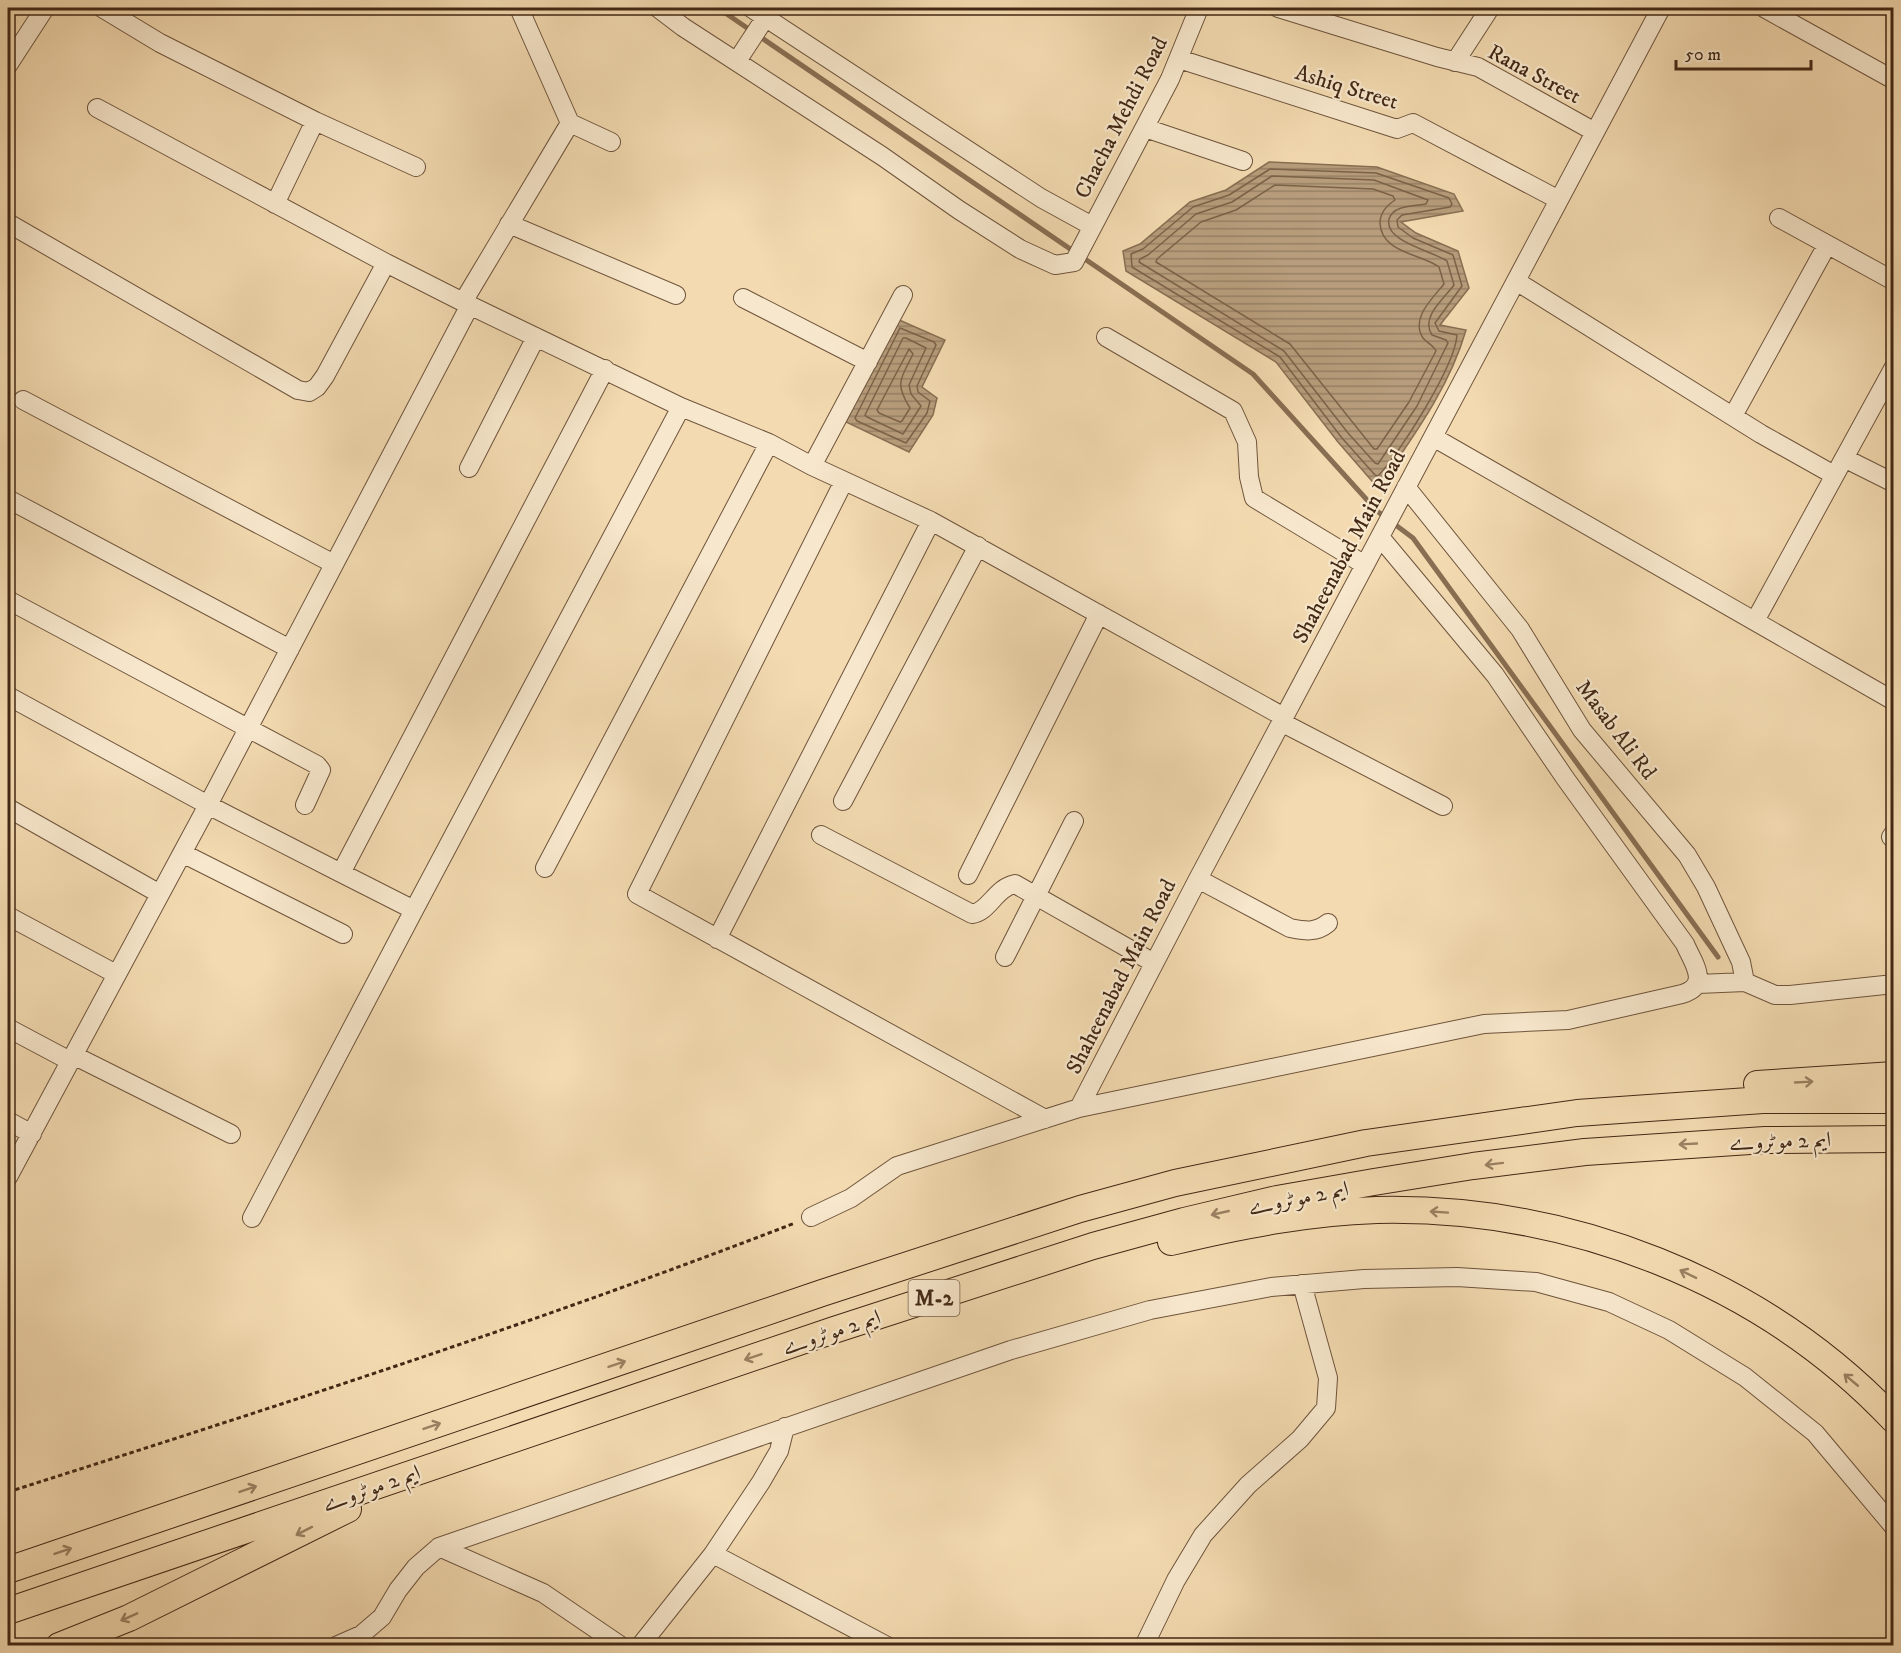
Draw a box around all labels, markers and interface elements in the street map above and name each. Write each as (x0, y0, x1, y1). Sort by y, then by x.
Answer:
street label: Chacha Mehdi Road (1069, 32, 1174, 203)
scale bar (1676, 33, 1811, 71)
street label: Rana Street (1483, 39, 1585, 110)
text: 50 m (1685, 44, 1721, 66)
street label: Ashiq Street (1292, 59, 1401, 116)
street label: Shaheenabad Main Road (1287, 445, 1412, 648)
street label: Masab Ali Rd (1570, 675, 1662, 785)
street label: Shaheenabad Main Road (1060, 875, 1182, 1079)
one-way arrow (1793, 1076, 1813, 1087)
street label: ایم 2 موٹروے (1729, 1126, 1832, 1162)
one-way arrow (1679, 1138, 1699, 1149)
one-way arrow (1485, 1158, 1505, 1169)
street label: ایم 2 موٹروے (1246, 1175, 1352, 1226)
one-way arrow (1210, 1207, 1229, 1219)
one-way arrow (1430, 1207, 1450, 1218)
one-way arrow (1679, 1267, 1697, 1279)
road number: M-2 (908, 1280, 960, 1316)
street label: ایم 2 موٹروے (779, 1304, 886, 1366)
one-way arrow (744, 1353, 763, 1364)
one-way arrow (607, 1357, 626, 1368)
one-way arrow (1844, 1373, 1859, 1387)
one-way arrow (422, 1419, 441, 1430)
street label: ایم 2 موٹروے (319, 1459, 426, 1523)
one-way arrow (238, 1482, 257, 1493)
one-way arrow (296, 1526, 314, 1537)
one-way arrow (53, 1545, 72, 1556)
one-way arrow (121, 1612, 139, 1623)

